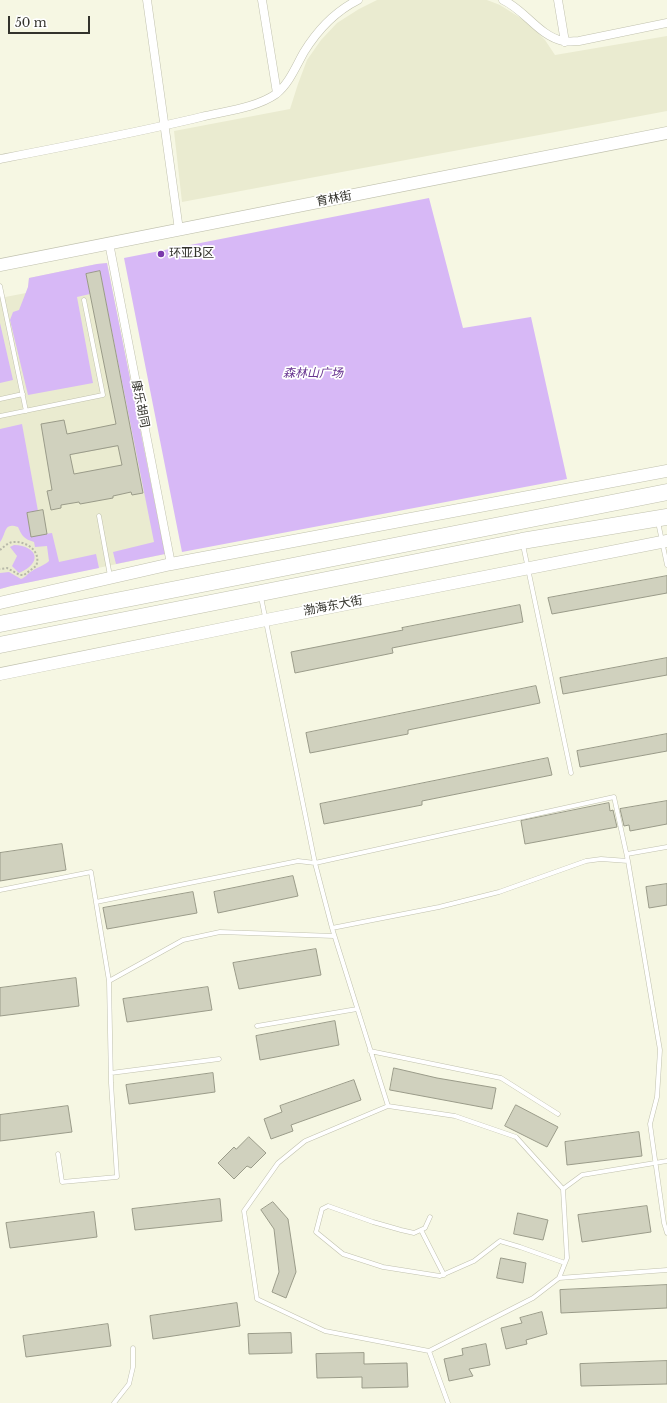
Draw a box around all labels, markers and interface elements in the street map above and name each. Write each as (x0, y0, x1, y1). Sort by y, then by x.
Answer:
scale bar (10, 8, 92, 34)
text: 50 m (15, 15, 47, 30)
street label: 育林街 (315, 188, 353, 210)
place label: 环亚B区 (169, 247, 214, 261)
marker: 环亚B区 (156, 249, 166, 259)
park label: 森林山广场 (283, 367, 343, 381)
street label: 康乐胡同 (128, 379, 152, 429)
street label: 渤海东大街 (302, 593, 364, 619)

